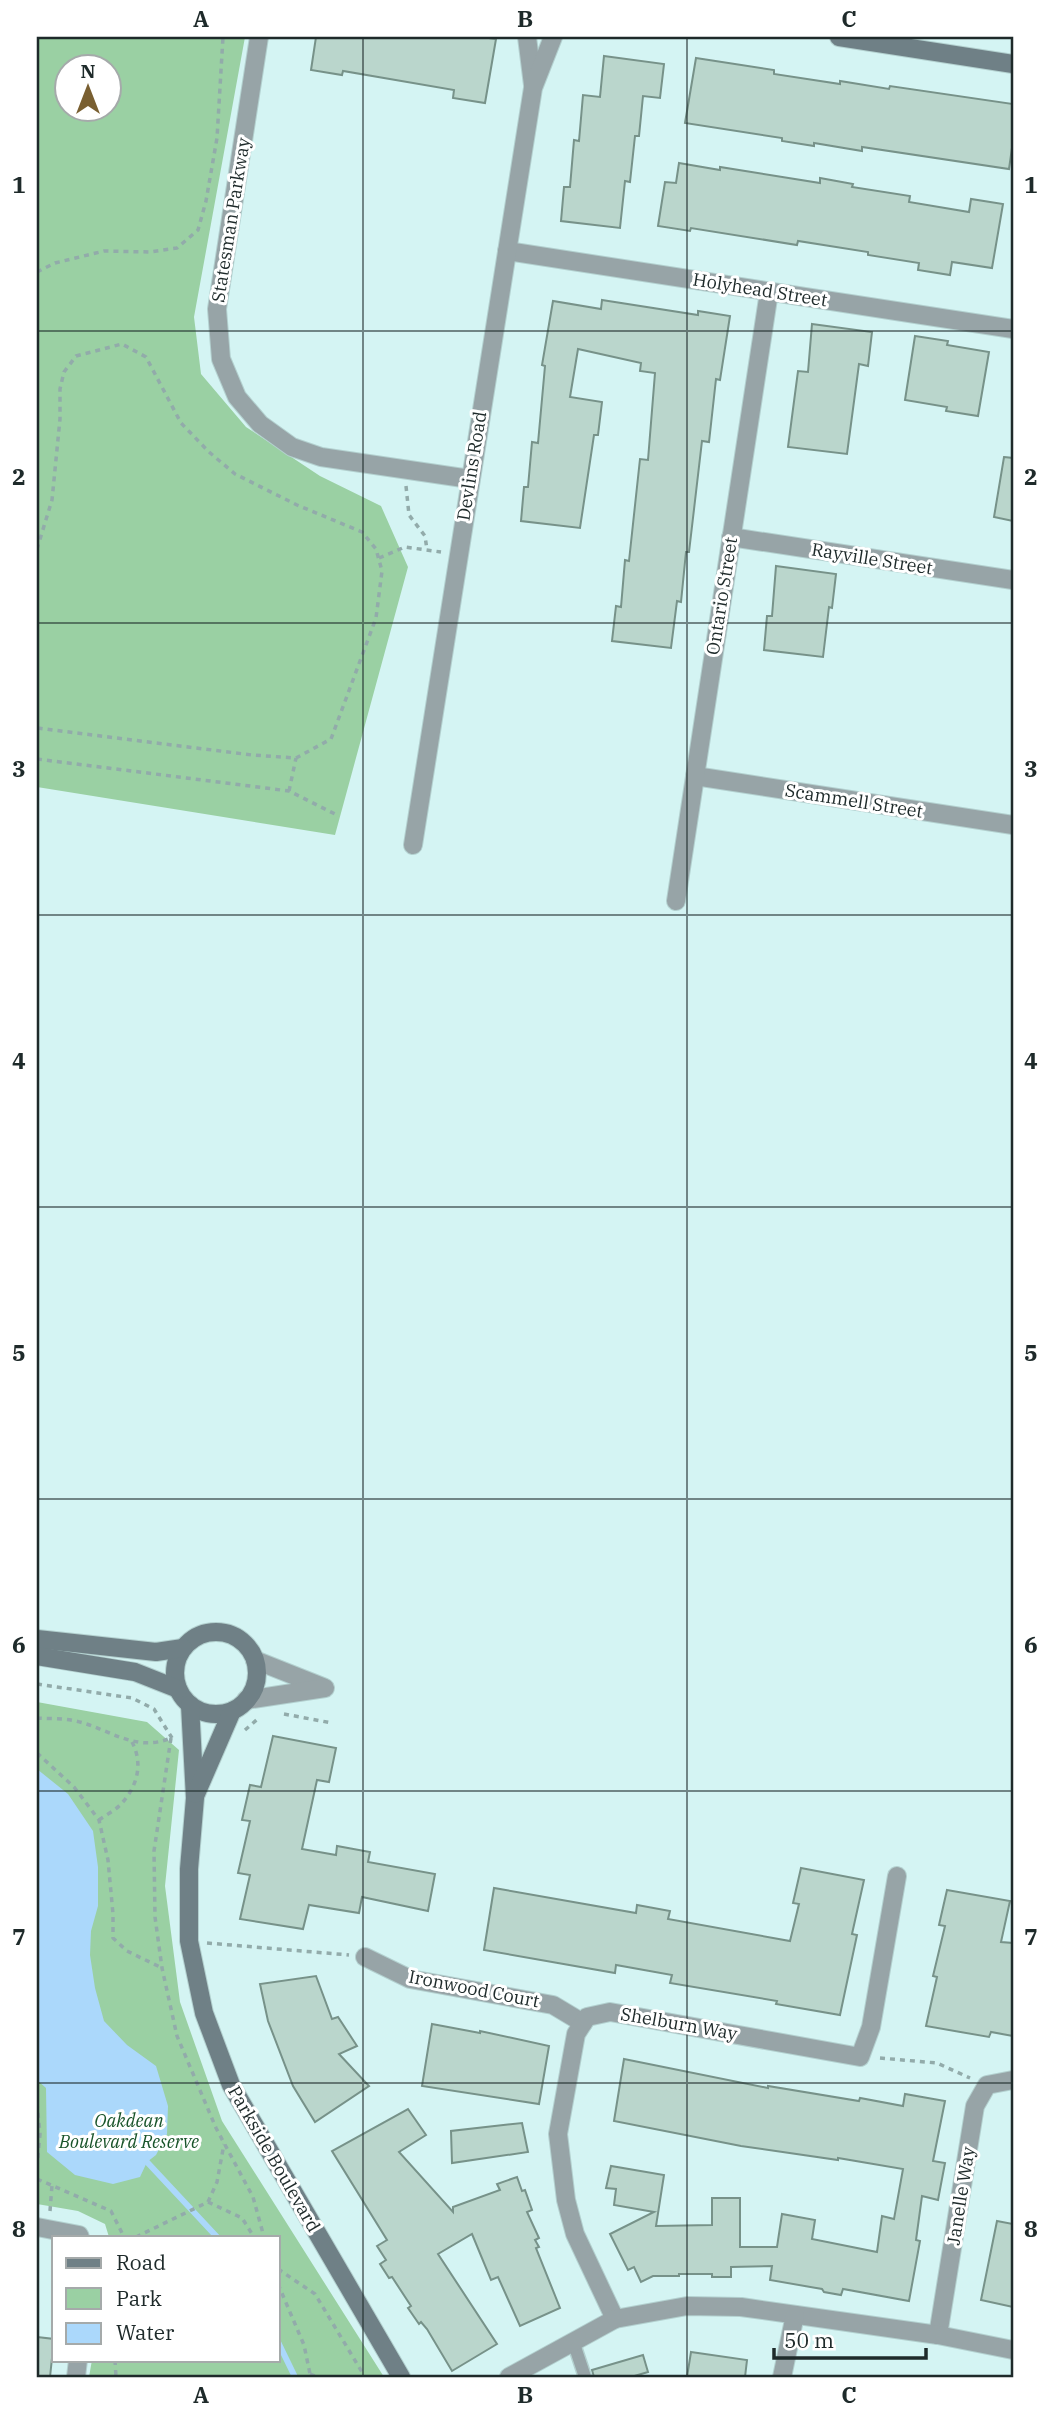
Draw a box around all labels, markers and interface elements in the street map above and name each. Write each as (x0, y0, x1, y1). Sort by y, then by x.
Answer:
text: A (193, 3, 209, 33)
text: B (517, 3, 533, 33)
text: C (841, 3, 857, 33)
north arrow (52, 52, 122, 122)
text: N (80, 59, 96, 83)
street label: Statesman Parkway (206, 136, 255, 304)
text: 1 (12, 169, 26, 199)
text: 1 (1024, 169, 1038, 199)
street label: Holyhead Street (691, 268, 829, 311)
street label: Devlins Road (452, 410, 492, 522)
text: 2 (12, 461, 26, 491)
text: 2 (1024, 461, 1038, 491)
street label: Ontario Street (701, 535, 742, 657)
street label: Rayville Street (810, 538, 934, 579)
text: 3 (12, 753, 26, 783)
text: 3 (1024, 753, 1038, 783)
street label: Scammell Street (784, 778, 925, 823)
text: 4 (12, 1045, 26, 1075)
text: 4 (1024, 1045, 1038, 1075)
text: 5 (12, 1337, 26, 1367)
text: 5 (1024, 1337, 1038, 1367)
text: 6 (12, 1629, 26, 1659)
text: 6 (1024, 1629, 1038, 1659)
text: 7 (12, 1921, 26, 1951)
text: 7 (1024, 1921, 1038, 1951)
street label: Ironwood Court (407, 1965, 541, 2012)
street label: Shelburn Way (619, 2002, 740, 2045)
street label: Parkside Boulevard (223, 2082, 326, 2236)
park label: Oakdean Boulevard Reserve (58, 2109, 199, 2153)
street label: Janelle Way (941, 2145, 980, 2247)
text: 8 (12, 2213, 26, 2243)
text: 8 (1024, 2213, 1038, 2243)
legend (52, 2236, 280, 2362)
text: Road (116, 2248, 166, 2276)
text: Park (116, 2284, 163, 2312)
scale bar (774, 2316, 926, 2360)
text: Water (116, 2318, 175, 2346)
text: 50 m (784, 2326, 834, 2354)
text: A (193, 2379, 209, 2409)
text: B (517, 2379, 533, 2409)
text: C (841, 2379, 857, 2409)

